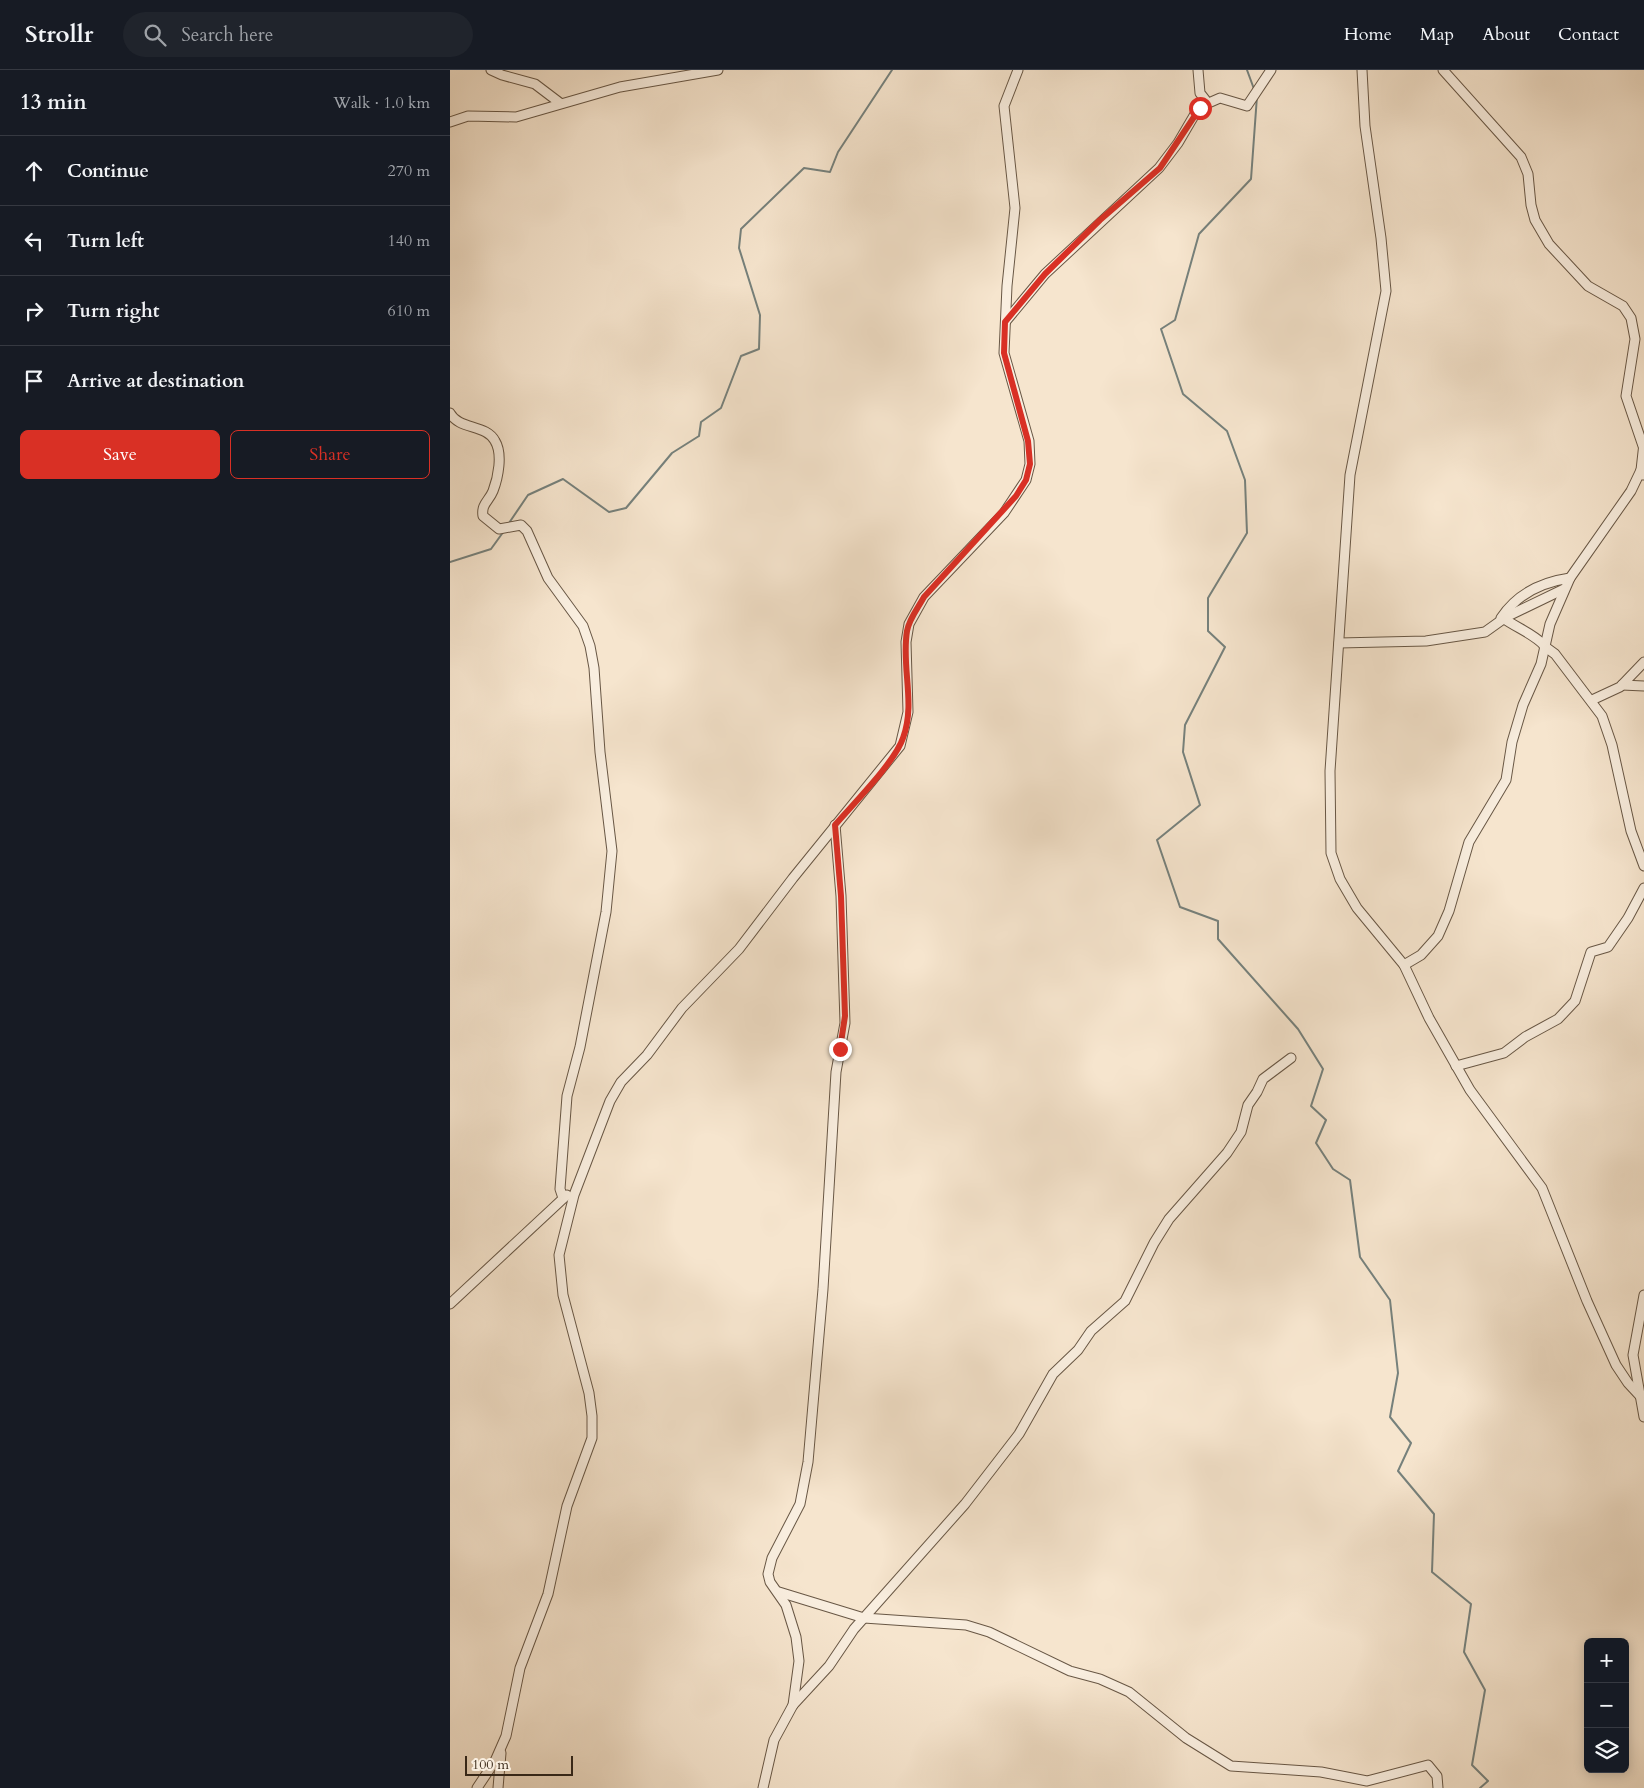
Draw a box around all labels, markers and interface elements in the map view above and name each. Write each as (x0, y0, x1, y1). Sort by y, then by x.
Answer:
search box (123, 12, 473, 57)
text: Strollr (25, 18, 93, 51)
icon: search (141, 21, 169, 49)
text: Search here (181, 22, 273, 48)
text: Home (1344, 22, 1392, 47)
text: Map (1420, 22, 1454, 47)
text: About (1482, 22, 1530, 47)
text: Contact (1558, 22, 1619, 47)
text: 13 min (20, 88, 87, 117)
text: Walk · 1.0 km (333, 92, 430, 114)
route start (1189, 97, 1212, 120)
icon: ahead (20, 157, 48, 185)
text: Continue (67, 158, 149, 184)
text: 270 m (388, 160, 430, 182)
icon: left (20, 227, 48, 255)
text: Turn left (67, 228, 144, 254)
text: 140 m (388, 230, 430, 252)
icon: right (20, 297, 48, 325)
text: Turn right (67, 298, 159, 324)
text: 610 m (388, 300, 430, 322)
icon: arrive (20, 367, 48, 395)
text: Arrive at destination (67, 368, 244, 394)
button: Save (20, 430, 220, 479)
button: Share (230, 430, 430, 479)
route end (829, 1038, 852, 1061)
map controls (1584, 1638, 1629, 1773)
button: + (1584, 1638, 1629, 1683)
button: − (1584, 1683, 1629, 1728)
button: layers (1584, 1728, 1629, 1773)
scale bar (465, 1753, 572, 1776)
text: 100 m (472, 1755, 509, 1774)

